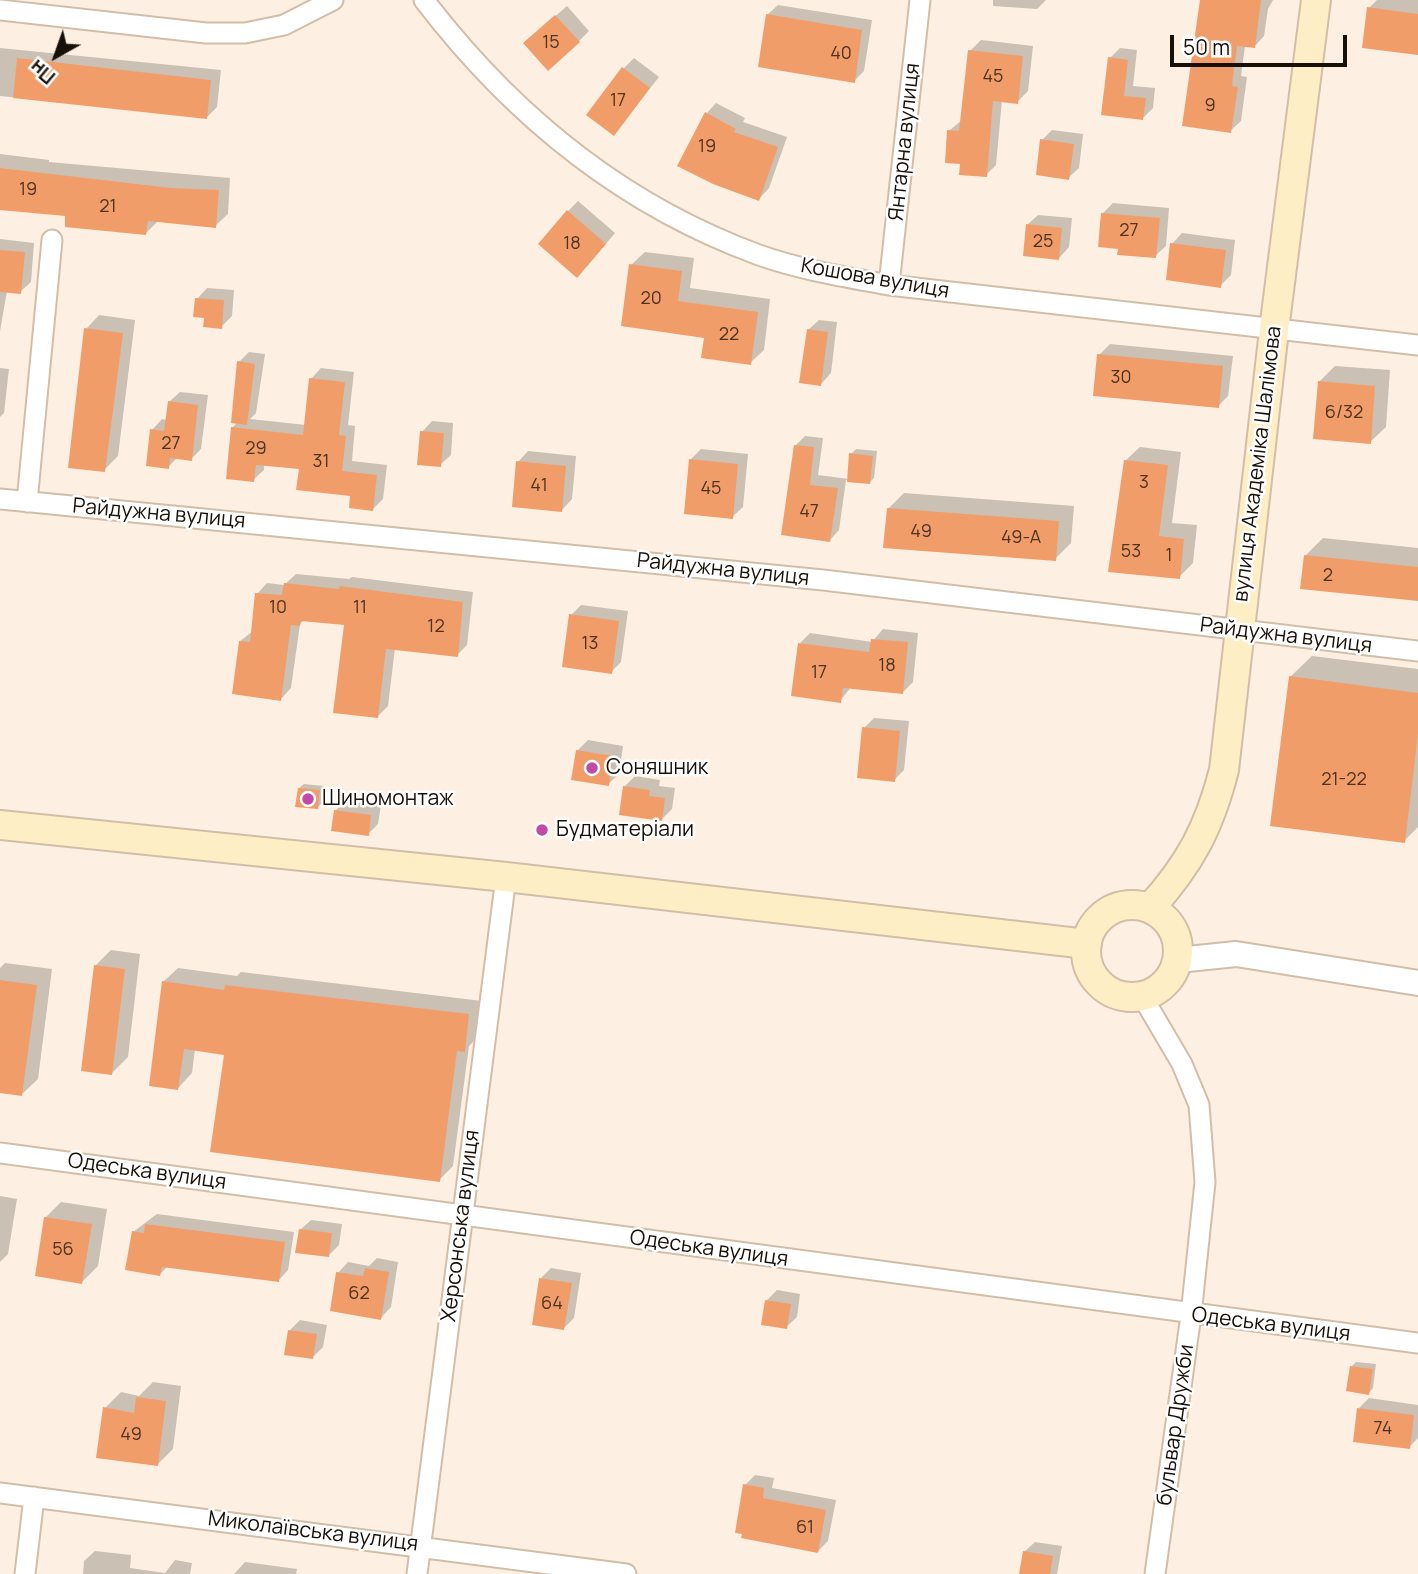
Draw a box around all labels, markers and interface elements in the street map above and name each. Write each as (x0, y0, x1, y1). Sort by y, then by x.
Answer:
north arrow (21, 21, 91, 91)
scale bar (1173, 21, 1350, 65)
house number: 15 (542, 32, 560, 54)
text: 50 m (1183, 33, 1230, 61)
house number: 40 (830, 43, 852, 65)
text: Пн (24, 54, 61, 90)
street label: Янтарна вулиця (884, 62, 926, 222)
house number: 45 (982, 66, 1004, 88)
house number: 17 (610, 90, 626, 112)
house number: 9 (1204, 95, 1216, 117)
house number: 19 (698, 136, 716, 158)
house number: 19 (19, 179, 37, 201)
house number: 21 (99, 196, 117, 218)
house number: 27 (1119, 220, 1139, 242)
house number: 25 (1033, 231, 1053, 253)
house number: 18 (563, 233, 581, 255)
street label: Кошова вулиця (799, 254, 951, 304)
house number: 20 (640, 288, 662, 310)
house number: 22 (719, 324, 739, 346)
street label: вулиця Академіка Шалімова (1229, 325, 1287, 603)
house number: 30 (1111, 367, 1131, 389)
house number: 6/32 (1325, 402, 1363, 424)
house number: 27 (161, 433, 181, 455)
house number: 29 (245, 438, 267, 460)
house number: 31 (313, 451, 329, 473)
house number: 3 (1139, 472, 1149, 494)
house number: 41 (530, 475, 548, 497)
house number: 45 (700, 478, 722, 500)
street label: Райдужна вулиця (72, 494, 246, 534)
house number: 47 (799, 501, 819, 523)
house number: 49 (910, 521, 932, 543)
house number: 49-А (1001, 527, 1041, 549)
house number: 53 (1121, 541, 1141, 563)
house number: 1 (1165, 545, 1173, 567)
street label: Райдужна вулиця (635, 548, 811, 592)
house number: 2 (1323, 565, 1333, 587)
house number: 10 (269, 597, 287, 619)
house number: 11 (353, 597, 367, 619)
street label: Райдужна вулиця (1198, 613, 1374, 659)
house number: 12 (427, 616, 445, 638)
house number: 13 (582, 633, 598, 655)
house number: 18 (878, 655, 896, 677)
house number: 17 (811, 662, 827, 684)
place label: Соняшник (606, 755, 708, 781)
marker: Соняшник (584, 760, 600, 776)
house number: 21-22 (1321, 769, 1367, 791)
place label: Шиномонтаж (322, 786, 454, 812)
marker: Шиномонтаж (300, 791, 316, 807)
place label: Будматеріали (556, 817, 694, 843)
marker: Будматеріали (534, 822, 550, 838)
street label: Херсонська вулиця (437, 1129, 485, 1323)
street label: Одеська вулиця (66, 1148, 228, 1196)
street label: Одеська вулиця (628, 1225, 790, 1273)
house number: 56 (52, 1239, 74, 1261)
house number: 62 (348, 1283, 370, 1305)
house number: 64 (541, 1293, 563, 1315)
street label: Одеська вулиця (1190, 1303, 1352, 1347)
street label: бульвар Дружби (1152, 1343, 1200, 1507)
house number: 74 (1374, 1418, 1392, 1440)
house number: 49 (120, 1424, 142, 1446)
street label: Миколаївська вулиця (206, 1507, 420, 1557)
house number: 61 (796, 1517, 814, 1539)

